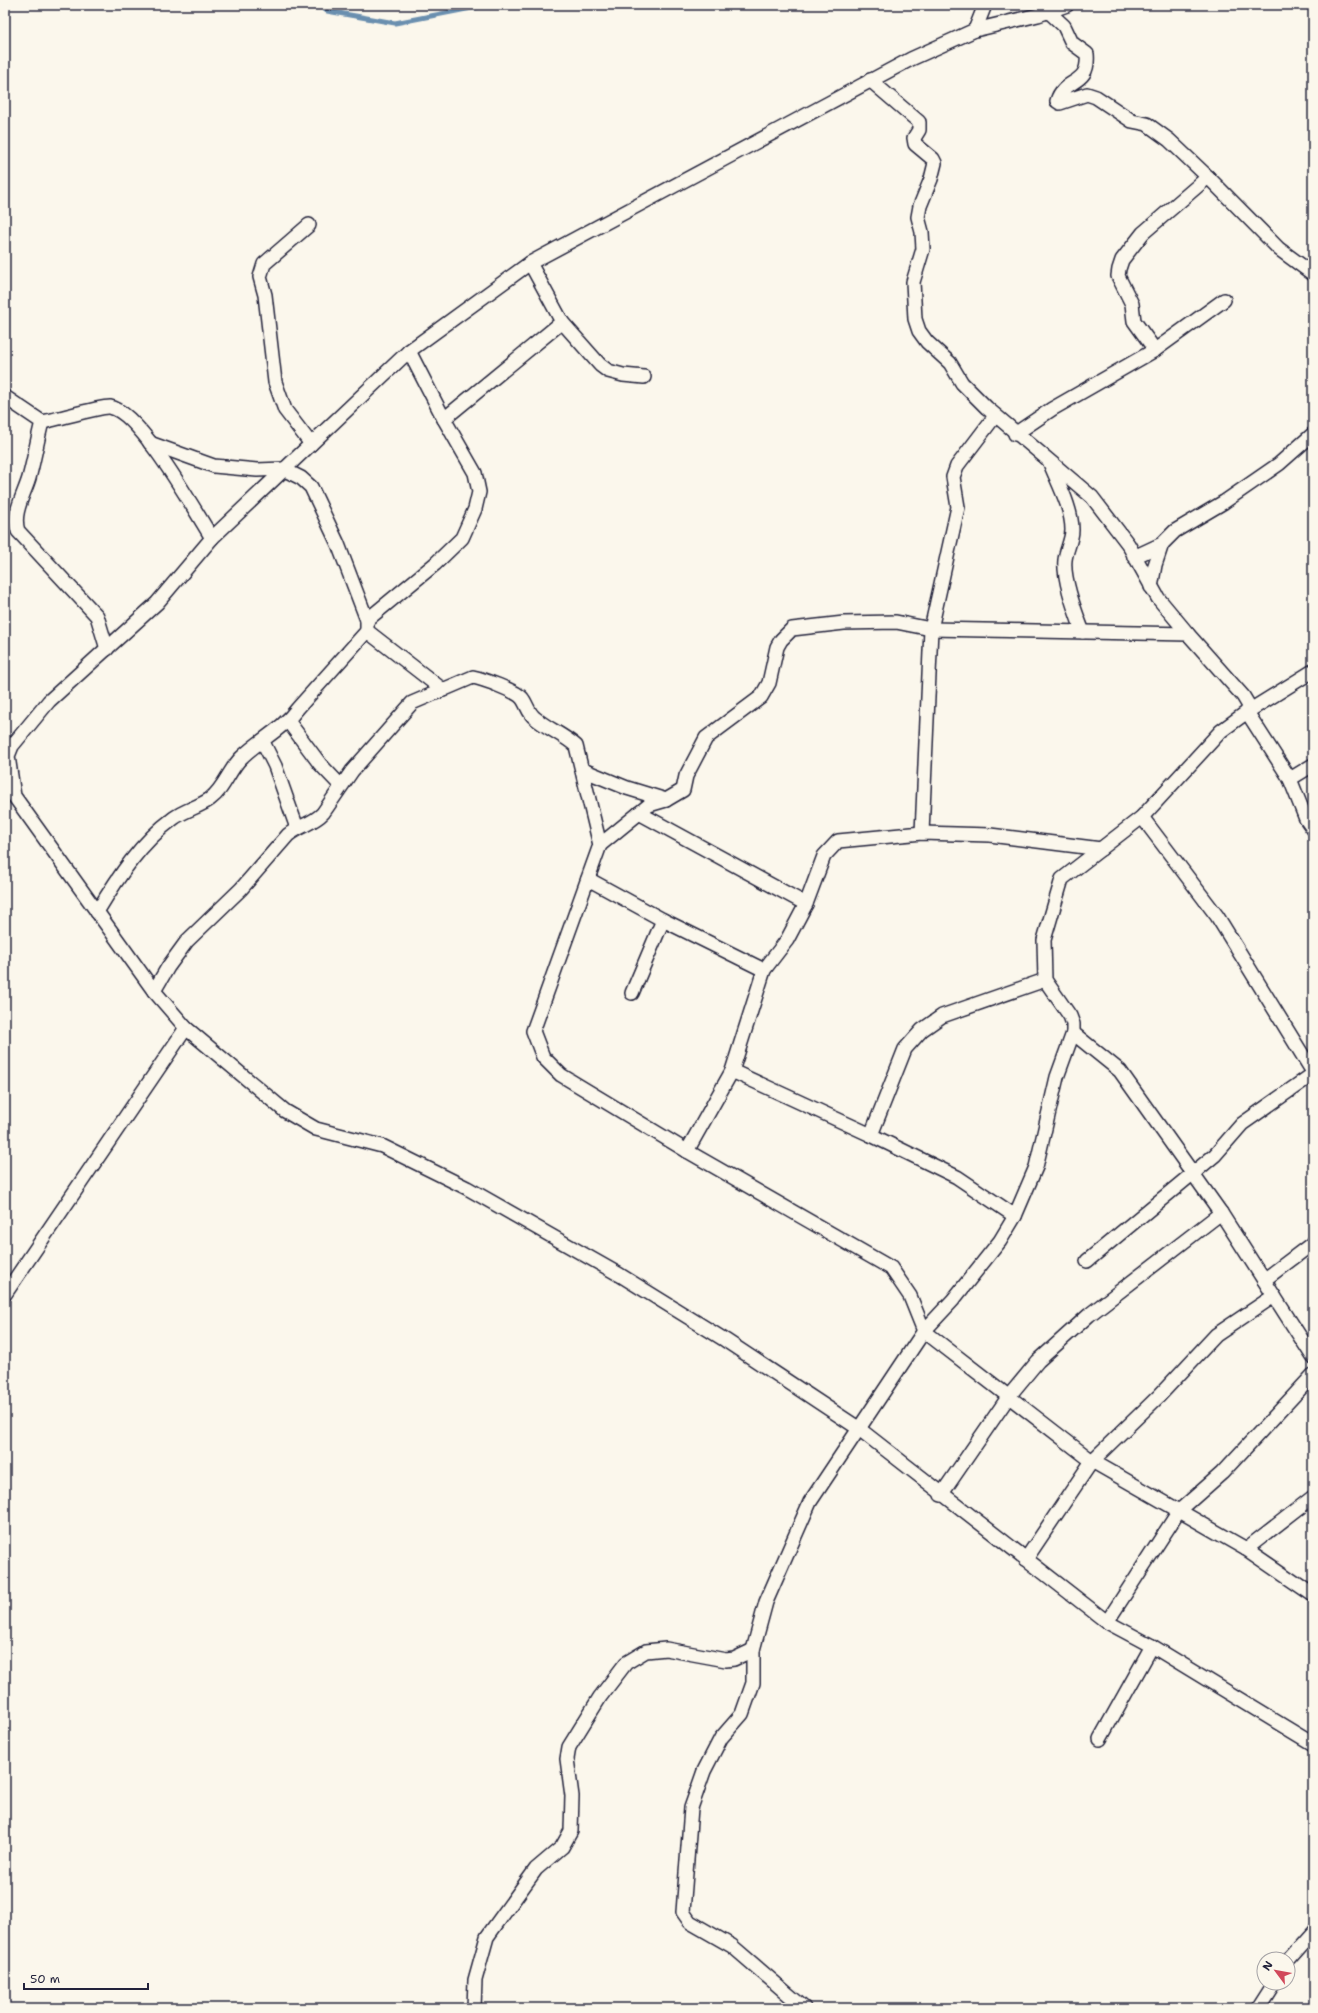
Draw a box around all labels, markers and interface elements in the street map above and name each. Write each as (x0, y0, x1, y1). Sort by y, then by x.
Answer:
north arrow (1256, 1951, 1296, 1991)
text: N (1259, 1958, 1277, 1974)
scale bar (24, 1965, 148, 1991)
text: 50 m (30, 1971, 60, 1987)

